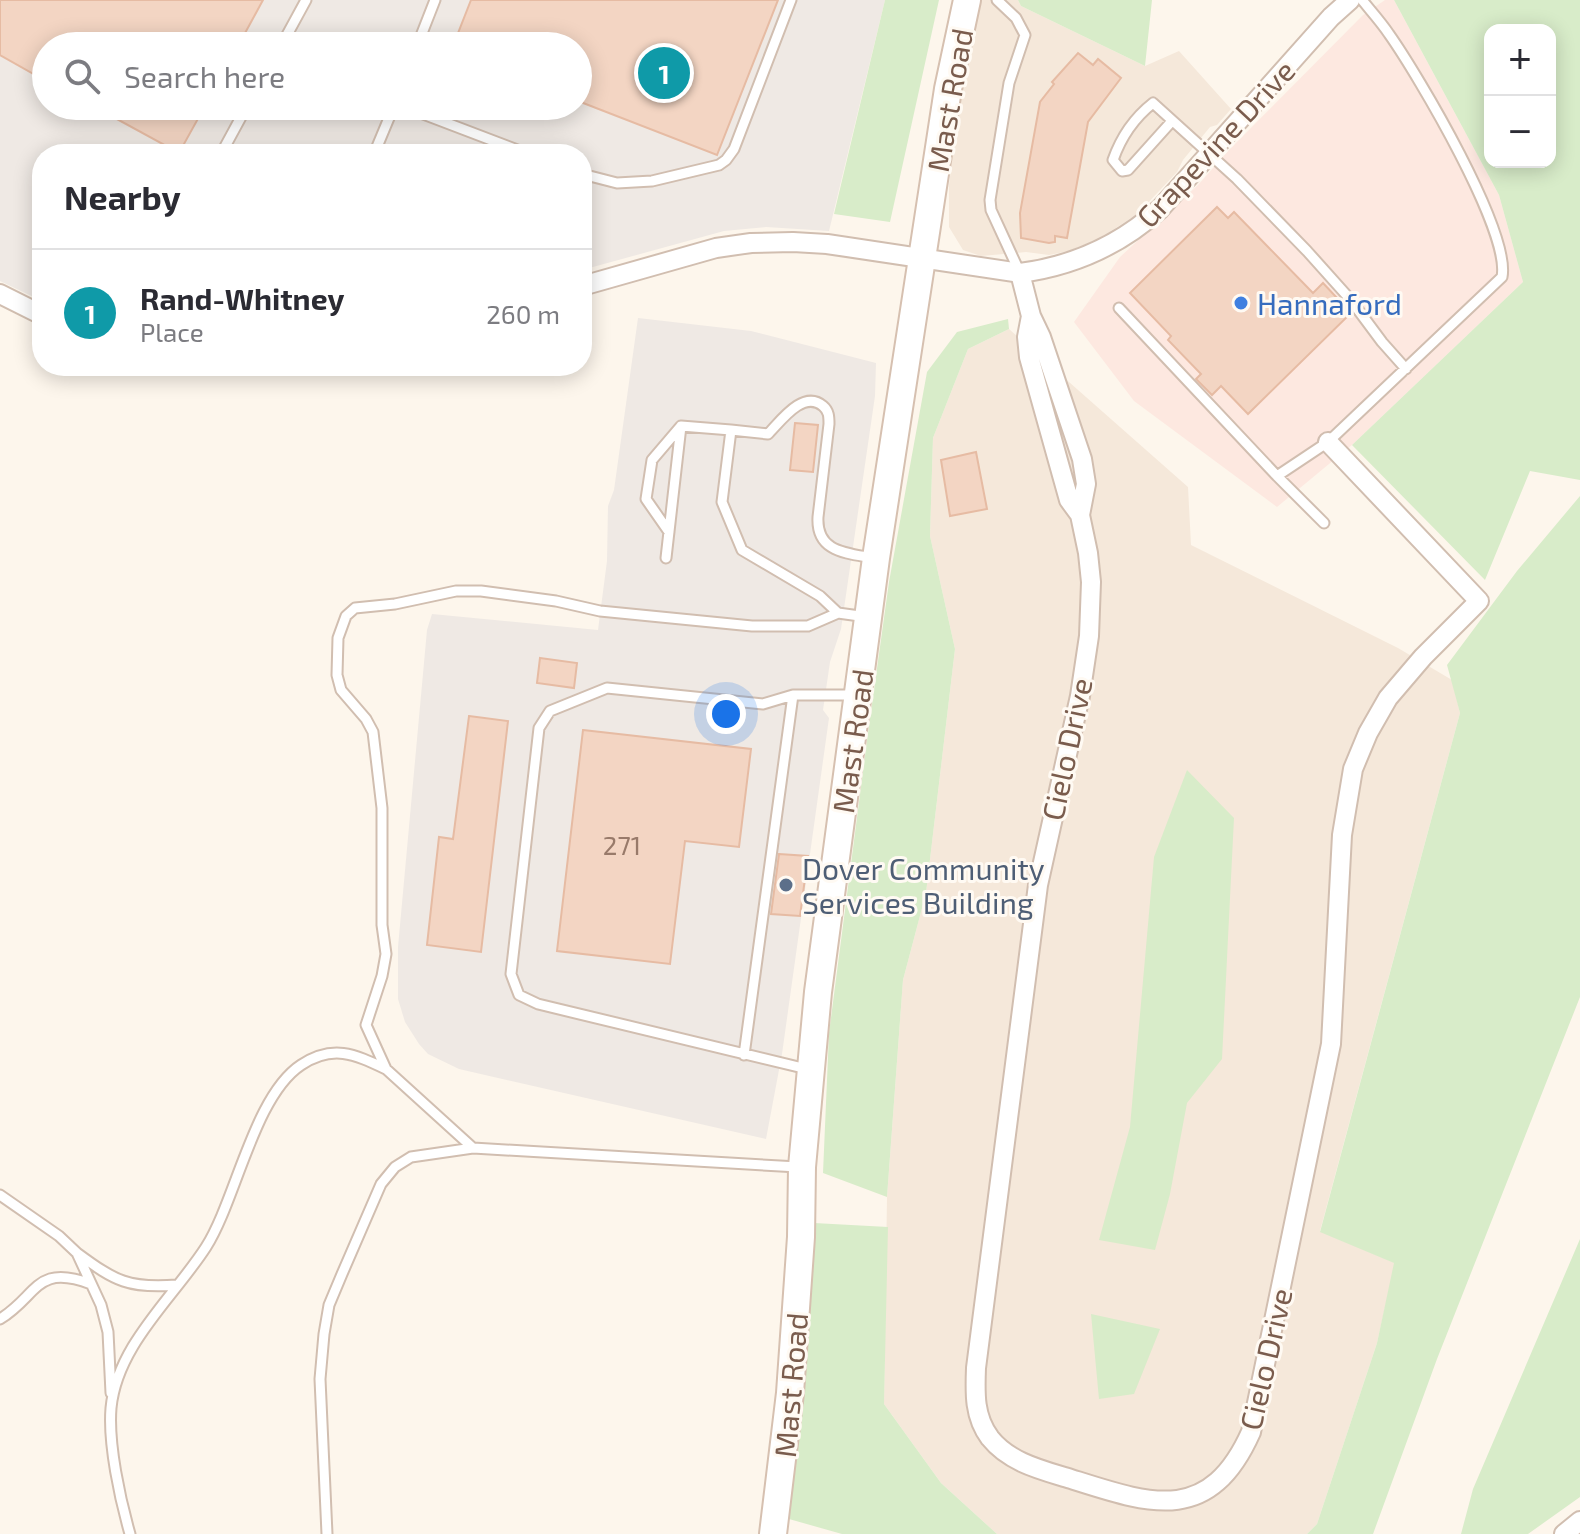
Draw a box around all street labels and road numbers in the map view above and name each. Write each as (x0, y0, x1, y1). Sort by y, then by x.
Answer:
street label: Mast Road (919, 25, 979, 175)
street label: Grapevine Drive (1128, 52, 1302, 234)
street label: Mast Road (824, 667, 880, 815)
street label: Cielo Drive (1033, 675, 1099, 823)
street label: Cielo Drive (1231, 1285, 1299, 1433)
street label: Mast Road (766, 1311, 814, 1459)

